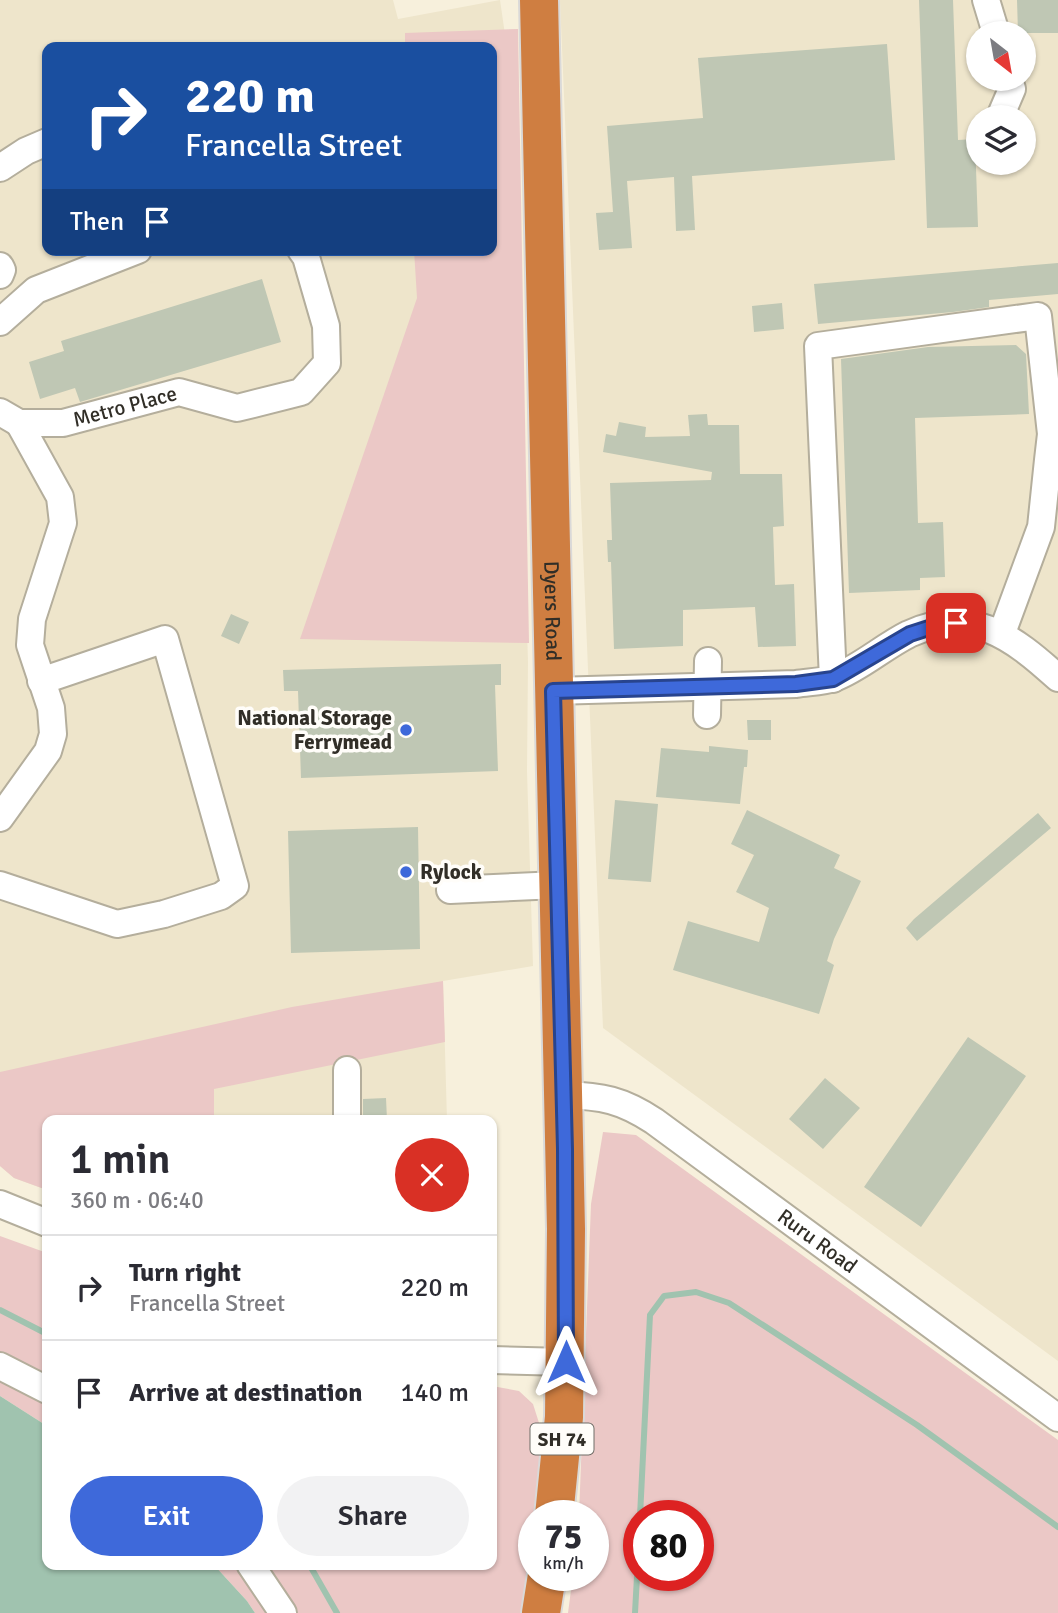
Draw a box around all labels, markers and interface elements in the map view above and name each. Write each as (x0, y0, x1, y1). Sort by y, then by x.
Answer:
north arrow (966, 21, 1036, 91)
map controls (966, 21, 1036, 175)
text: 220 m (185, 66, 315, 126)
icon: right (70, 70, 161, 161)
button: layers (966, 105, 1036, 175)
text: Francella Street (185, 126, 402, 165)
icon: arrive (138, 203, 176, 241)
text: Then (70, 206, 124, 238)
street label: Metro Place (70, 380, 180, 433)
street label: Dyers Road (538, 560, 567, 661)
pin (926, 593, 986, 653)
icon: arrive (937, 604, 975, 642)
place label: National Storage Ferrymead (237, 705, 392, 755)
marker: National Storage Ferrymead (398, 722, 414, 738)
place label: Rylock (420, 859, 482, 885)
marker: Rylock (398, 864, 414, 880)
text: 1 min (70, 1134, 171, 1185)
button: close (395, 1138, 469, 1212)
text: 360 m · 06:40 (70, 1186, 204, 1215)
street label: Ruru Road (772, 1203, 862, 1279)
text: Turn right (129, 1257, 241, 1289)
icon: right (70, 1269, 108, 1307)
text: 220 m (400, 1272, 469, 1304)
text: Francella Street (129, 1289, 285, 1318)
position arrow (529, 1325, 603, 1399)
icon: arrive (70, 1374, 108, 1412)
text: Arrive at destination (129, 1377, 362, 1409)
text: 140 m (400, 1377, 469, 1409)
road number: SH 74 (530, 1424, 594, 1455)
button: Exit (70, 1476, 263, 1556)
button: Share (277, 1476, 469, 1556)
speed limit sign: 80 (623, 1500, 714, 1591)
text: 75 (545, 1515, 582, 1558)
text: km/h (543, 1552, 584, 1574)

